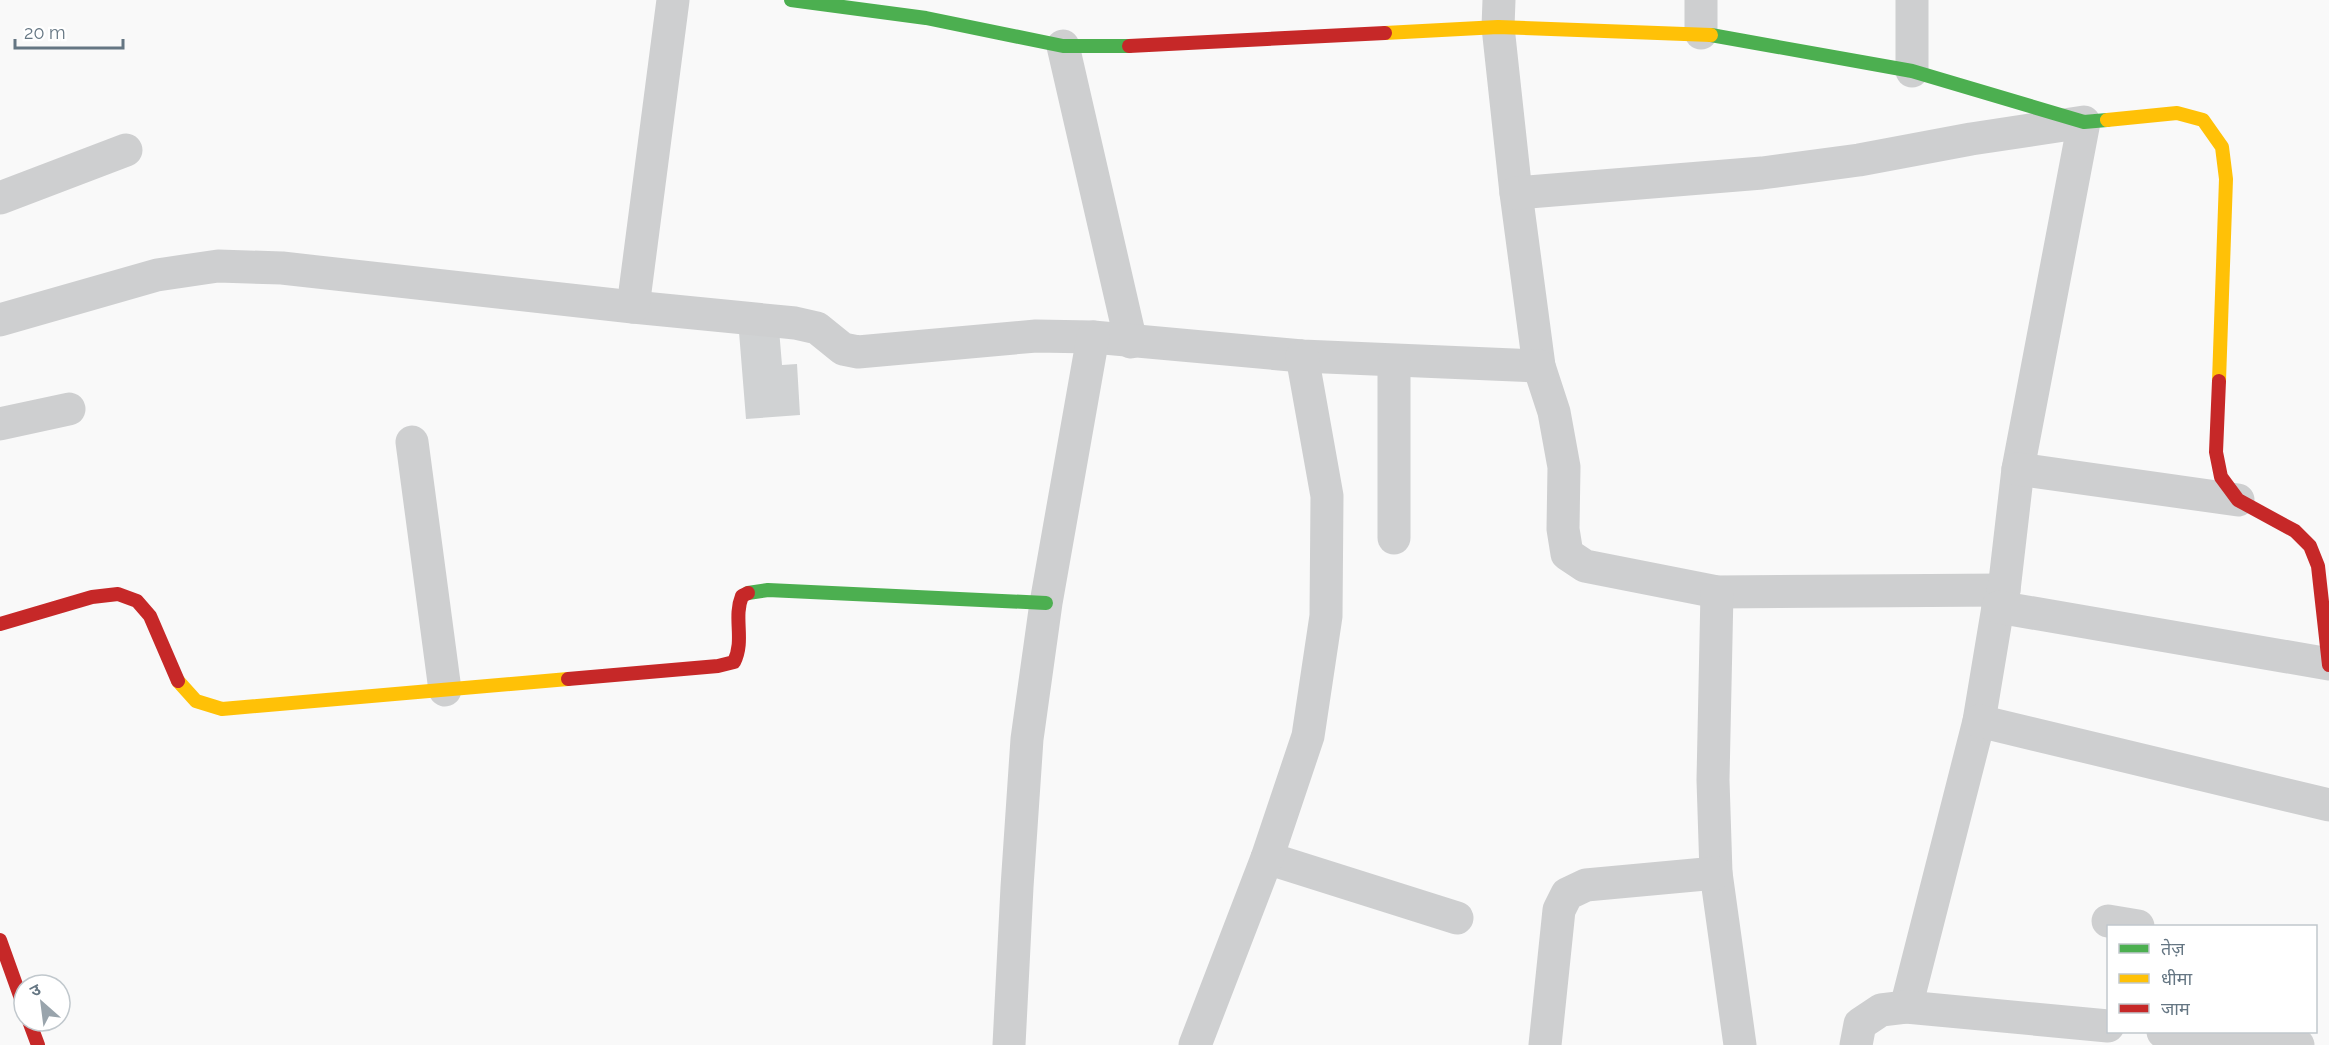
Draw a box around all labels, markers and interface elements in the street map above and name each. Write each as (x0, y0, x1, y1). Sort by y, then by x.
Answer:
scale bar (15, 12, 123, 50)
text: 20 m (24, 22, 66, 43)
legend (2107, 925, 2317, 1033)
text: तेज़ (2161, 938, 2185, 959)
text: धीमा (2161, 968, 2192, 989)
north arrow (12, 973, 72, 1033)
text: उ (27, 979, 44, 1001)
text: जाम (2161, 998, 2191, 1019)

